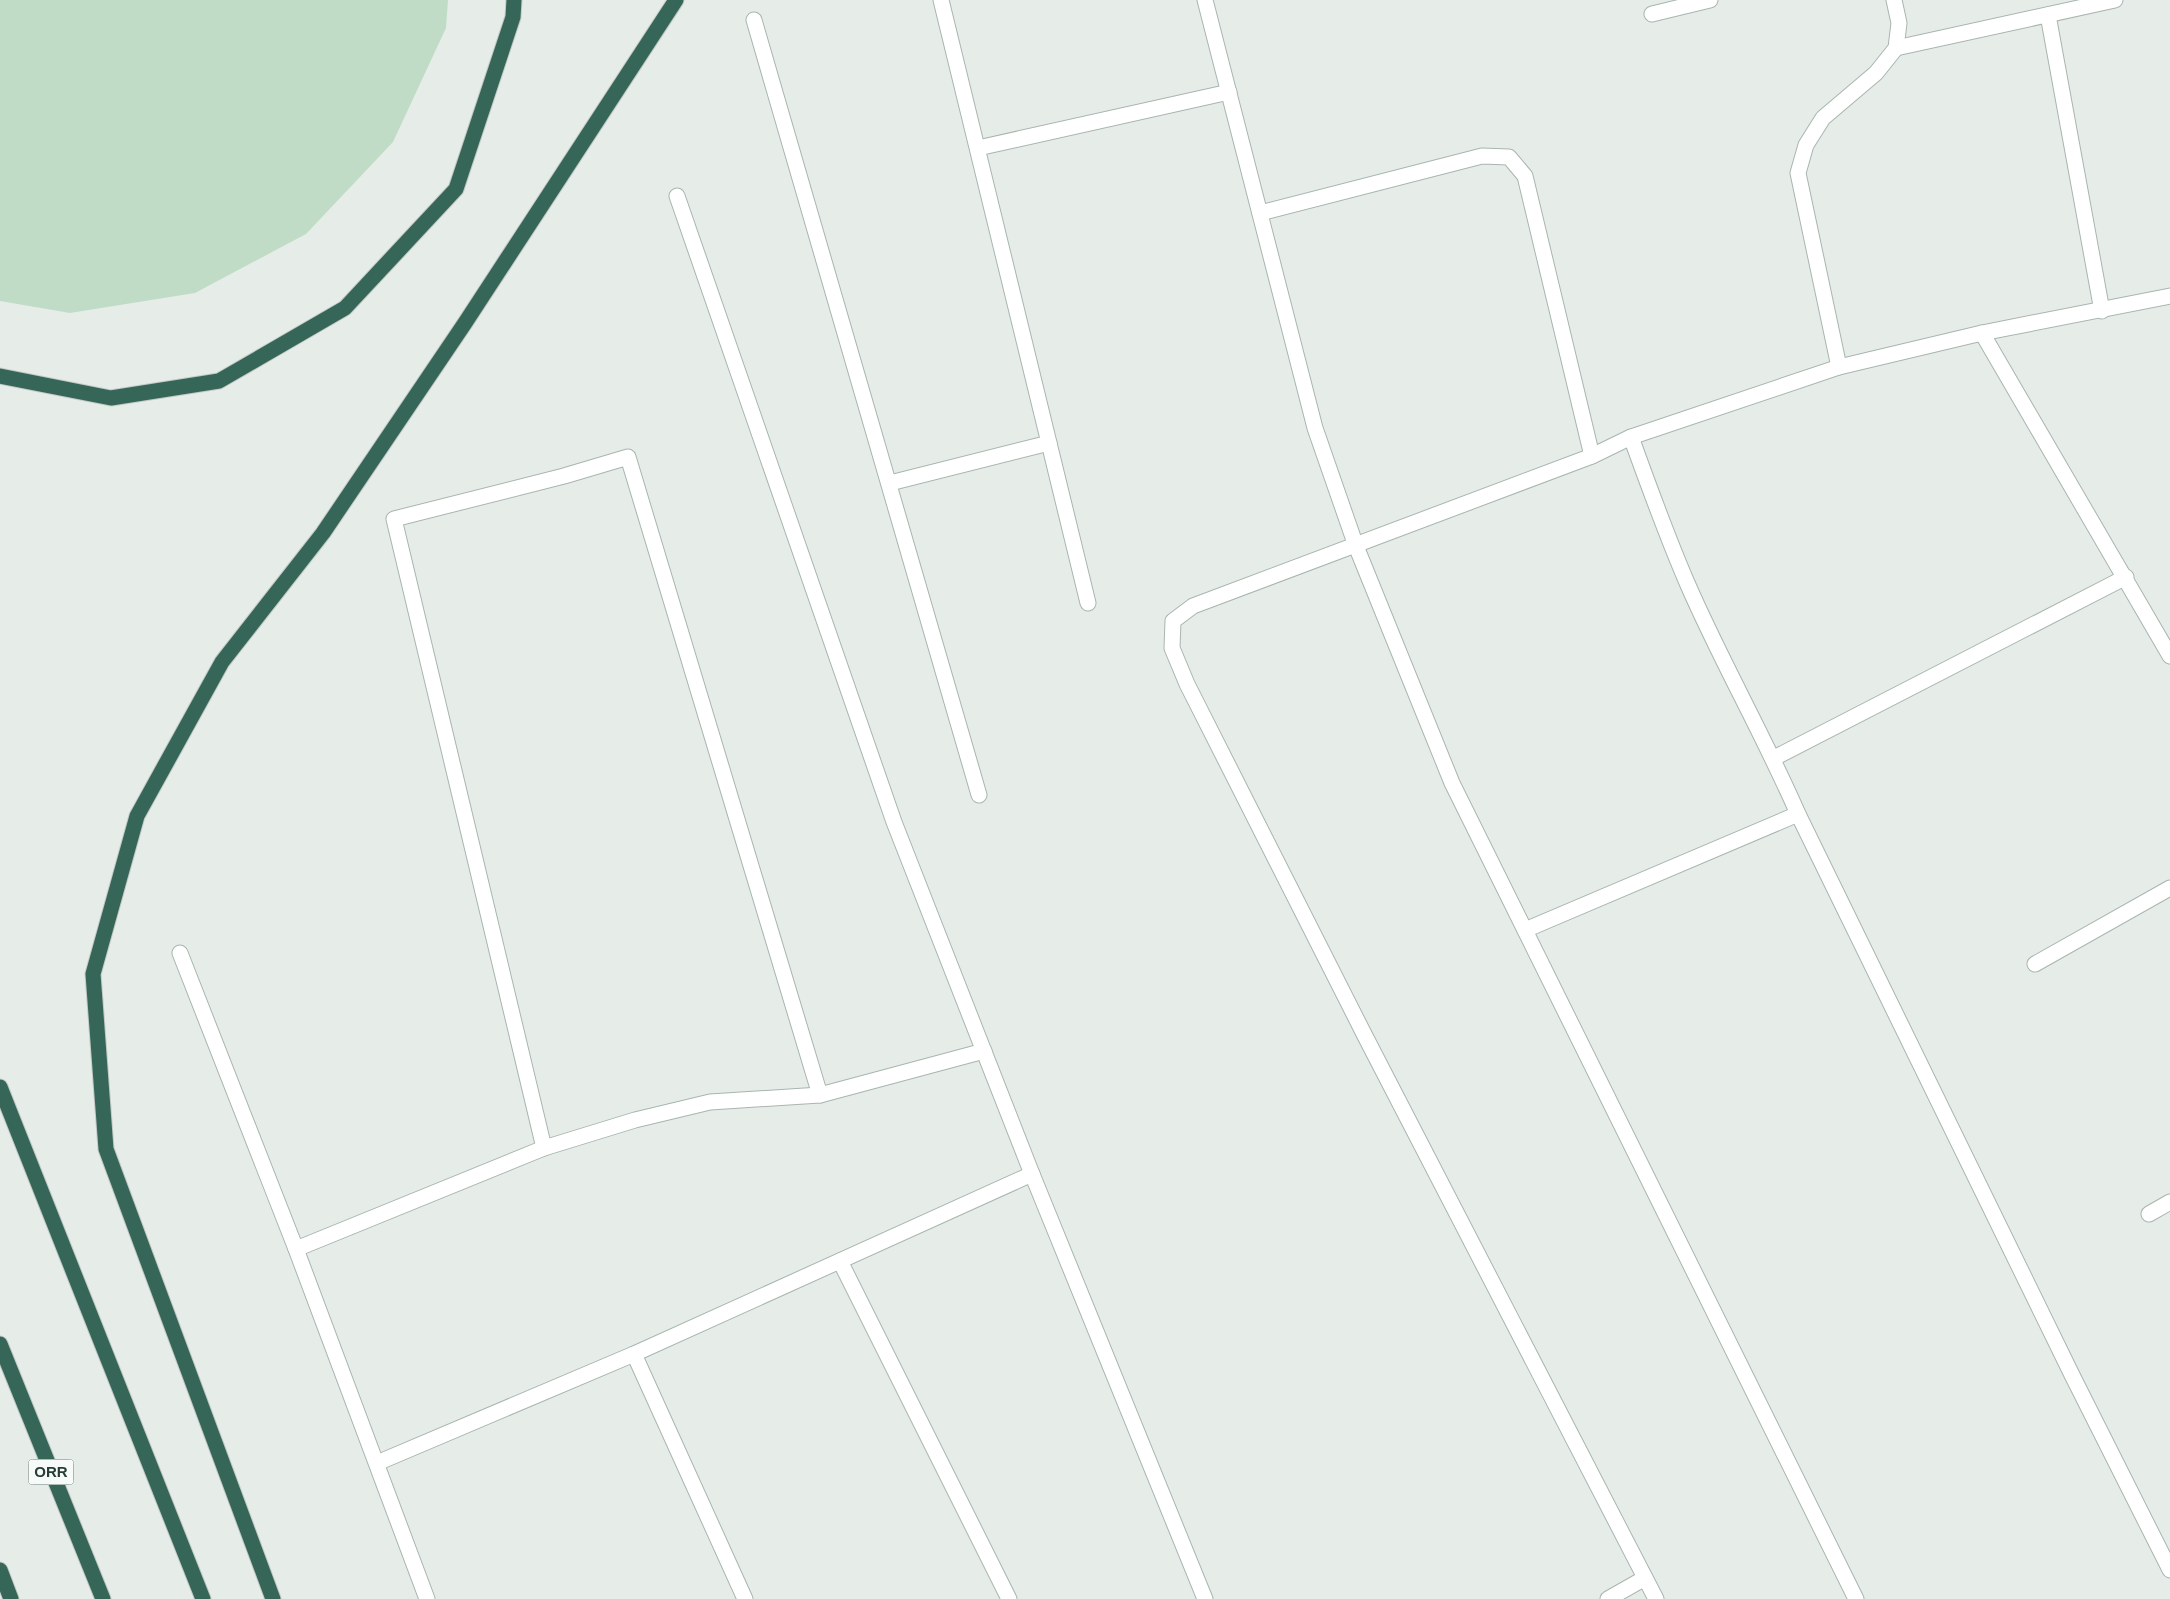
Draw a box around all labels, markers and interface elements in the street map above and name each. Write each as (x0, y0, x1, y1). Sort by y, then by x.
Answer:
road number: ORR (28, 1460, 74, 1484)

